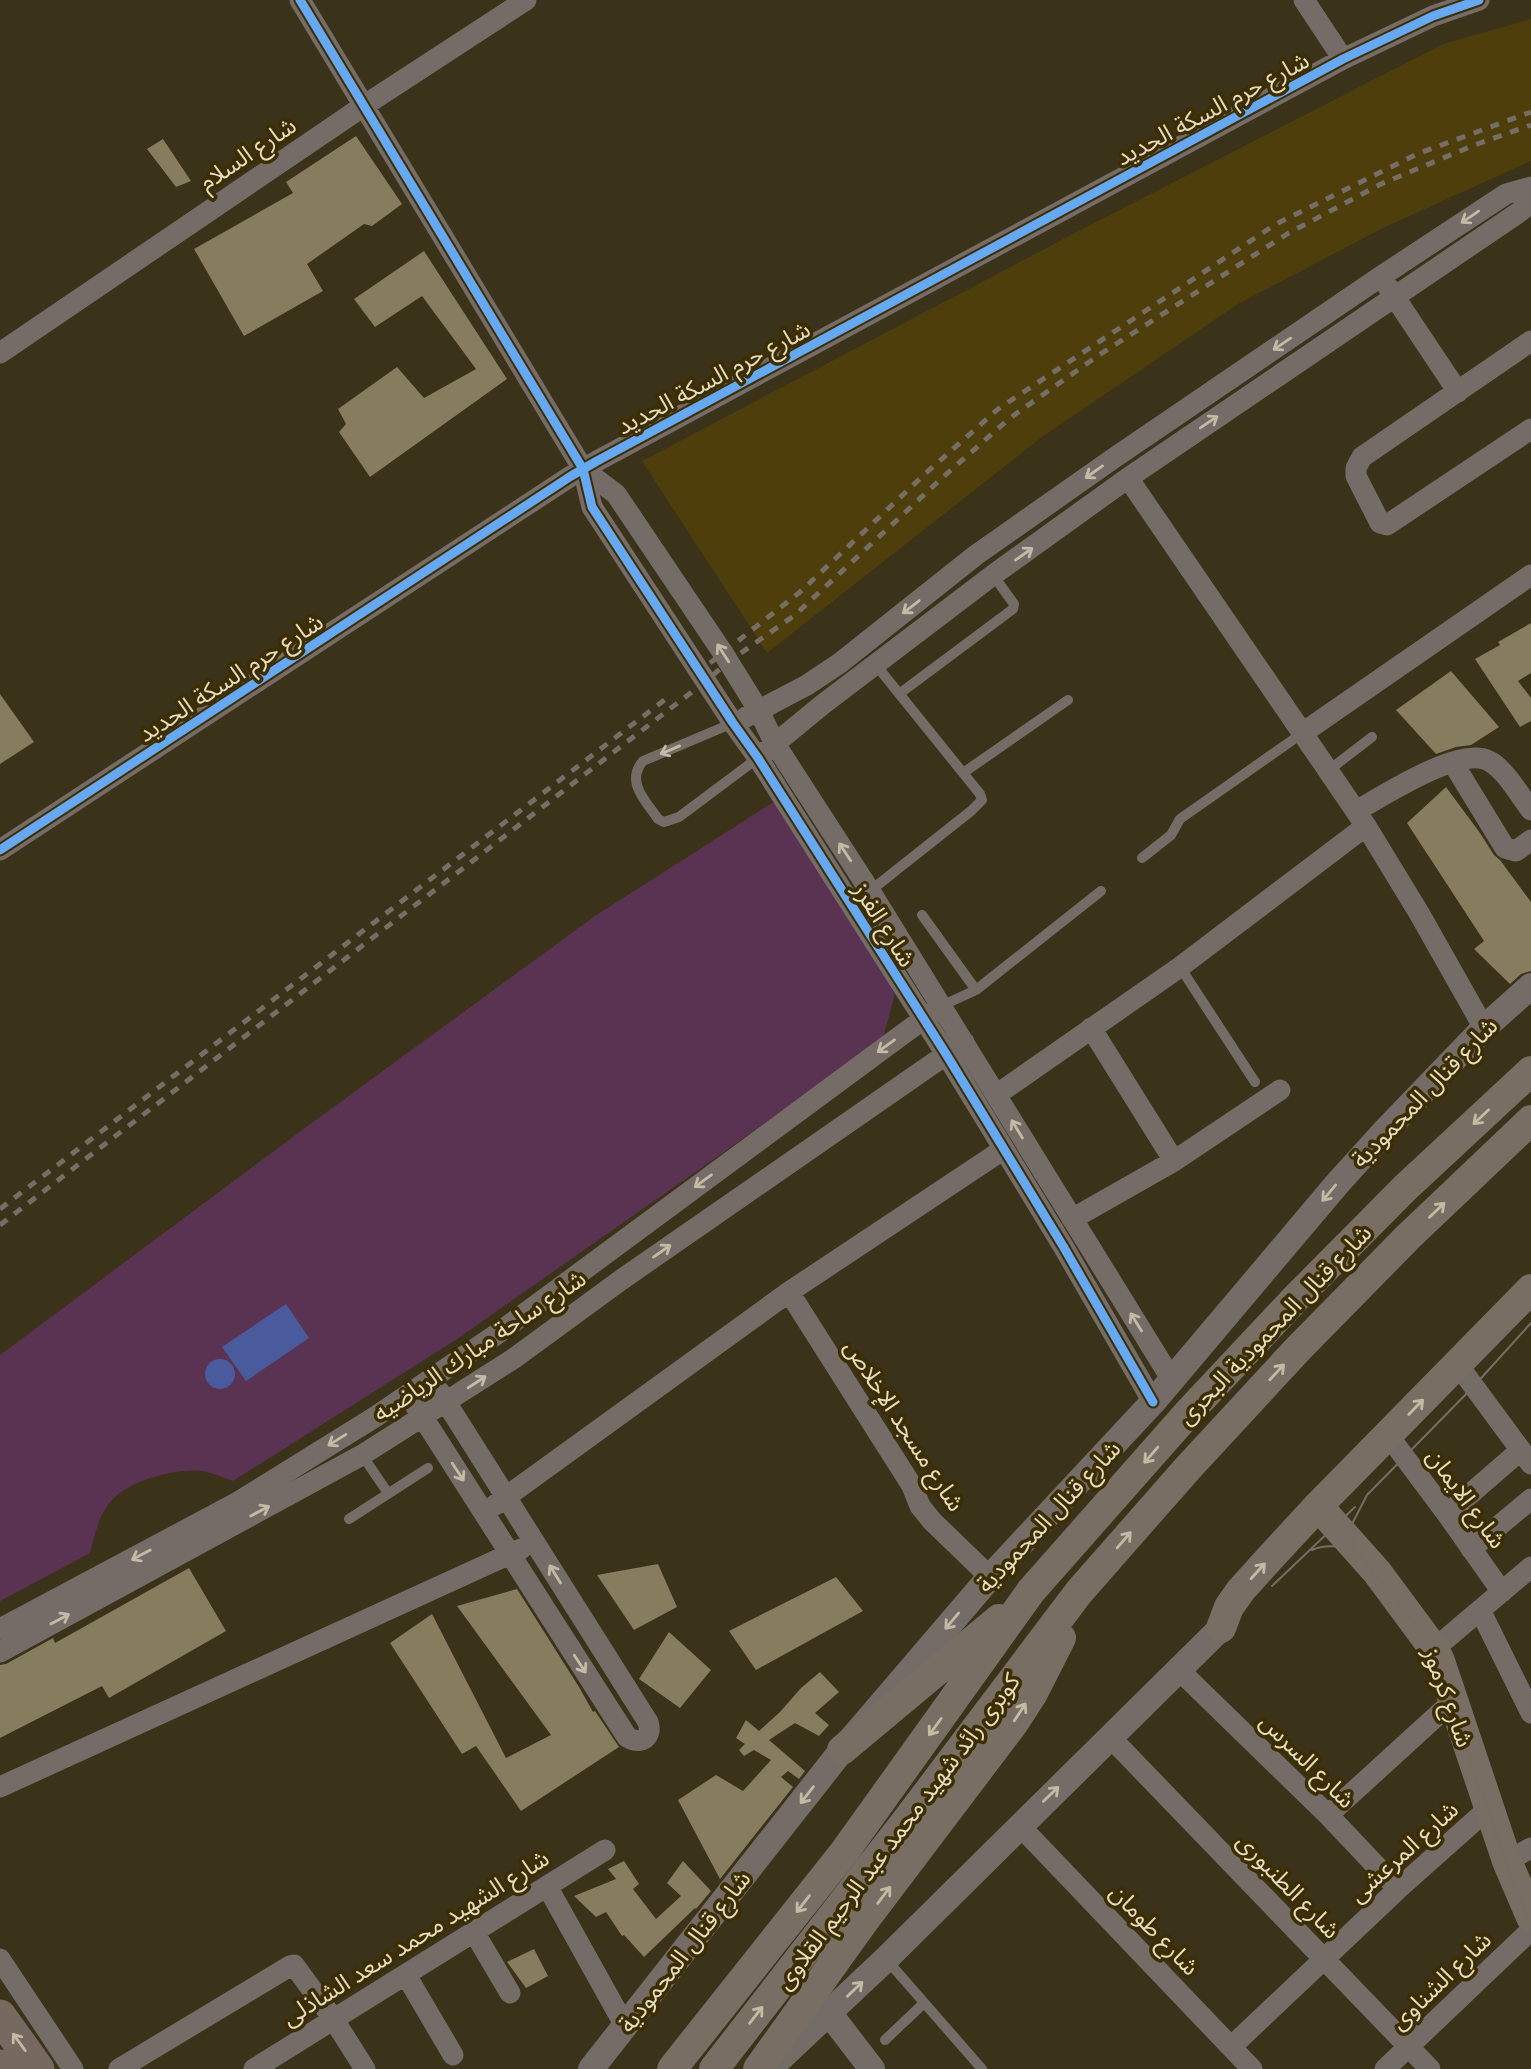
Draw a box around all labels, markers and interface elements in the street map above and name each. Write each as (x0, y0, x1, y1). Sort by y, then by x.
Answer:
street label: شارع حرم السكة الحديد (1111, 45, 1316, 175)
street label: شارع السلام (193, 110, 304, 200)
one-way arrow (1461, 210, 1481, 224)
street label: شارع حرم السكة الحديد (612, 314, 817, 444)
one-way arrow (1273, 337, 1292, 351)
one-way arrow (1199, 415, 1218, 430)
one-way arrow (1085, 465, 1104, 479)
one-way arrow (1014, 547, 1033, 561)
one-way arrow (902, 599, 920, 614)
street label: شارع حرم السكة الحديد (132, 607, 330, 751)
one-way arrow (715, 644, 729, 664)
one-way arrow (660, 744, 682, 757)
one-way arrow (837, 843, 851, 863)
street label: شارع الفرز (844, 876, 922, 974)
street label: شارع قنال المحمودية (1345, 1011, 1506, 1176)
one-way arrow (877, 1039, 896, 1053)
one-way arrow (1472, 1109, 1490, 1125)
one-way arrow (1009, 1119, 1023, 1139)
one-way arrow (694, 1174, 713, 1189)
one-way arrow (1321, 1183, 1337, 1201)
one-way arrow (1427, 1202, 1445, 1219)
street label: شارع قنال المحمودية البحرى (1171, 1218, 1380, 1432)
one-way arrow (652, 1244, 671, 1258)
street label: شارع ساحة مبارك الرياضيه (367, 1263, 593, 1430)
one-way arrow (1129, 1313, 1143, 1333)
street label: شارع مسجد الإخلاص (836, 1334, 971, 1518)
one-way arrow (1268, 1364, 1285, 1381)
one-way arrow (466, 1375, 486, 1389)
one-way arrow (1407, 1399, 1424, 1416)
one-way arrow (328, 1433, 348, 1447)
street label: شارع قنال المحمودية (970, 1434, 1129, 1601)
street label: شارع الايمان (1418, 1443, 1513, 1556)
one-way arrow (1143, 1446, 1159, 1464)
one-way arrow (451, 1462, 465, 1482)
one-way arrow (249, 1504, 270, 1517)
one-way arrow (1116, 1532, 1132, 1550)
one-way arrow (131, 1548, 152, 1562)
one-way arrow (1250, 1562, 1266, 1580)
one-way arrow (548, 1565, 562, 1584)
one-way arrow (944, 1611, 960, 1629)
one-way arrow (49, 1612, 70, 1625)
street label: شارع كرموز (1414, 1643, 1480, 1752)
one-way arrow (573, 1654, 588, 1673)
street label: كوبرى رائد شهيد محمد عبد الرحيم القلاوى (769, 1667, 1029, 1997)
one-way arrow (1014, 1703, 1028, 1723)
street label: شارع السرس (1252, 1707, 1361, 1816)
one-way arrow (927, 1717, 942, 1735)
one-way arrow (799, 1786, 814, 1804)
one-way arrow (1042, 1786, 1059, 1803)
street label: شارع المرعشى (1343, 1795, 1466, 1910)
street label: شارع الطنبورى (1229, 1826, 1346, 1947)
street label: شارع الشهيد محمد سعد الشاذلى (276, 1843, 556, 2034)
street label: شارع قنال المحمودية (612, 1864, 759, 2040)
street label: شارع طومان (1102, 1877, 1205, 1983)
one-way arrow (877, 1886, 892, 1904)
one-way arrow (796, 1895, 811, 1913)
street label: شارع الشناوى (1384, 1925, 1499, 2038)
one-way arrow (846, 1980, 863, 1997)
one-way arrow (749, 2007, 764, 2025)
one-way arrow (12, 2033, 26, 2052)

